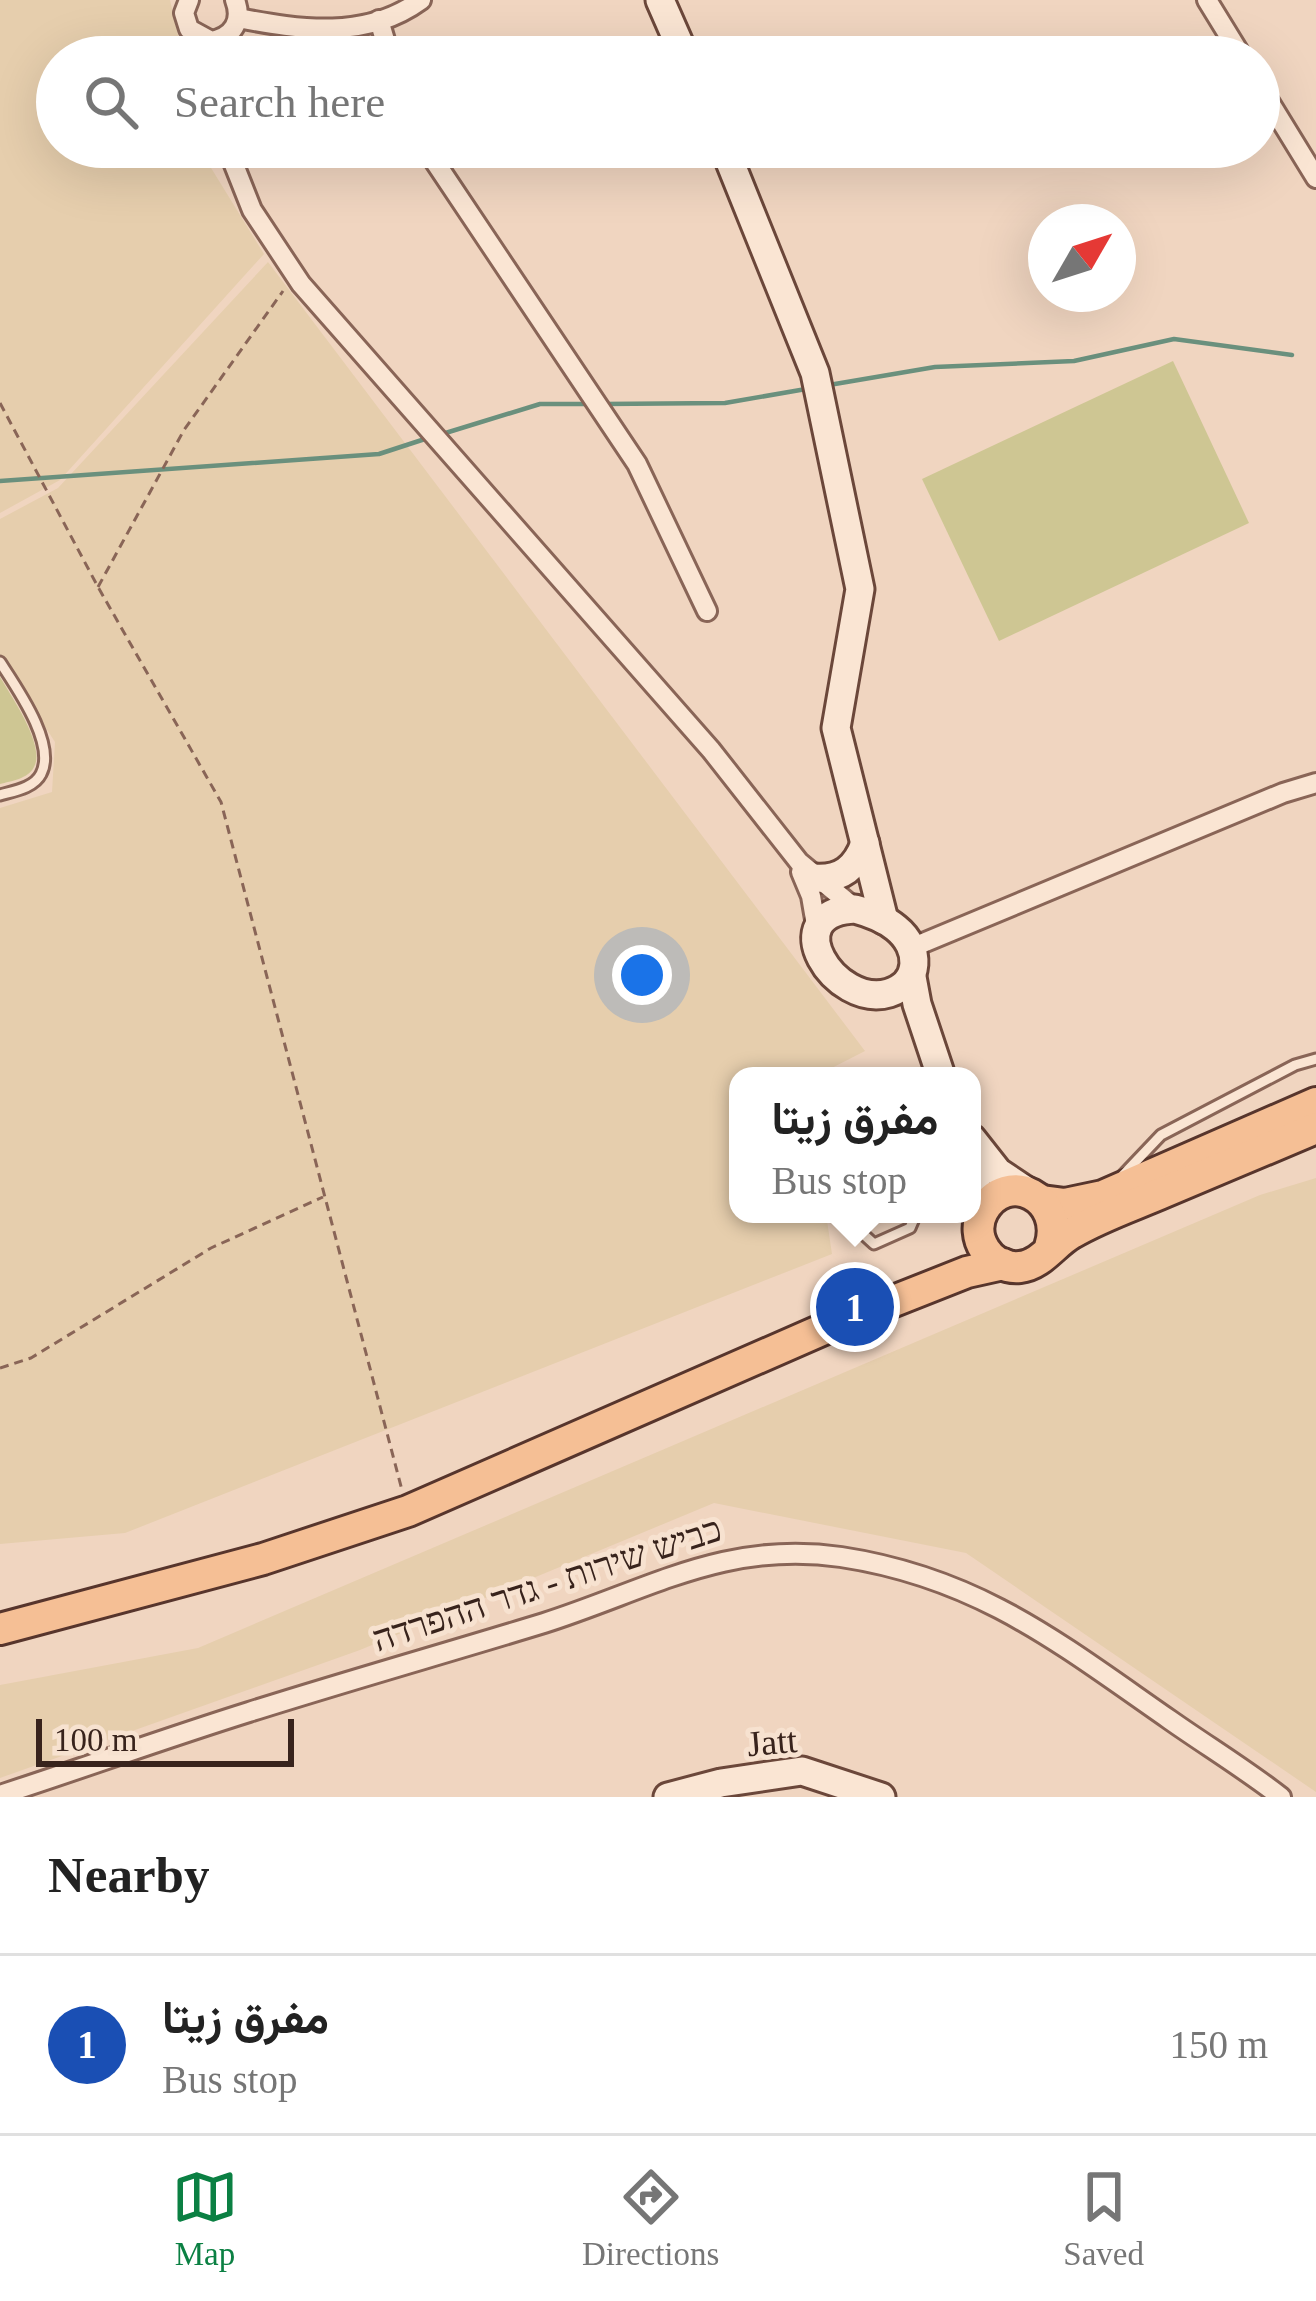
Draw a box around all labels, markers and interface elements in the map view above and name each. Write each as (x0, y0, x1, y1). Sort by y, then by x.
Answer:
search box (36, 36, 1280, 168)
icon: search (78, 69, 144, 135)
text: Search here (174, 77, 385, 127)
north arrow (1028, 204, 1136, 312)
your location (612, 945, 672, 1005)
popup (729, 1067, 981, 1223)
text: مفرق زيتا (772, 1094, 938, 1144)
text: Bus stop (772, 1159, 907, 1202)
pin: 1 (816, 1262, 894, 1352)
street label: כביש שירות - גדר ההפרדה (367, 1509, 727, 1659)
scale bar (36, 1713, 294, 1766)
street label: Jatt (745, 1720, 799, 1764)
text: 100 m (54, 1722, 137, 1758)
text: Nearby (48, 1847, 209, 1903)
text: مفرق زيتا (162, 1993, 329, 2043)
text: 1 (77, 2023, 97, 2066)
text: 150 m (1169, 2023, 1268, 2066)
text: Bus stop (162, 2058, 297, 2101)
tab: Map (172, 2164, 238, 2273)
tab: Directions (582, 2164, 719, 2273)
tab: Saved (1063, 2164, 1144, 2273)

